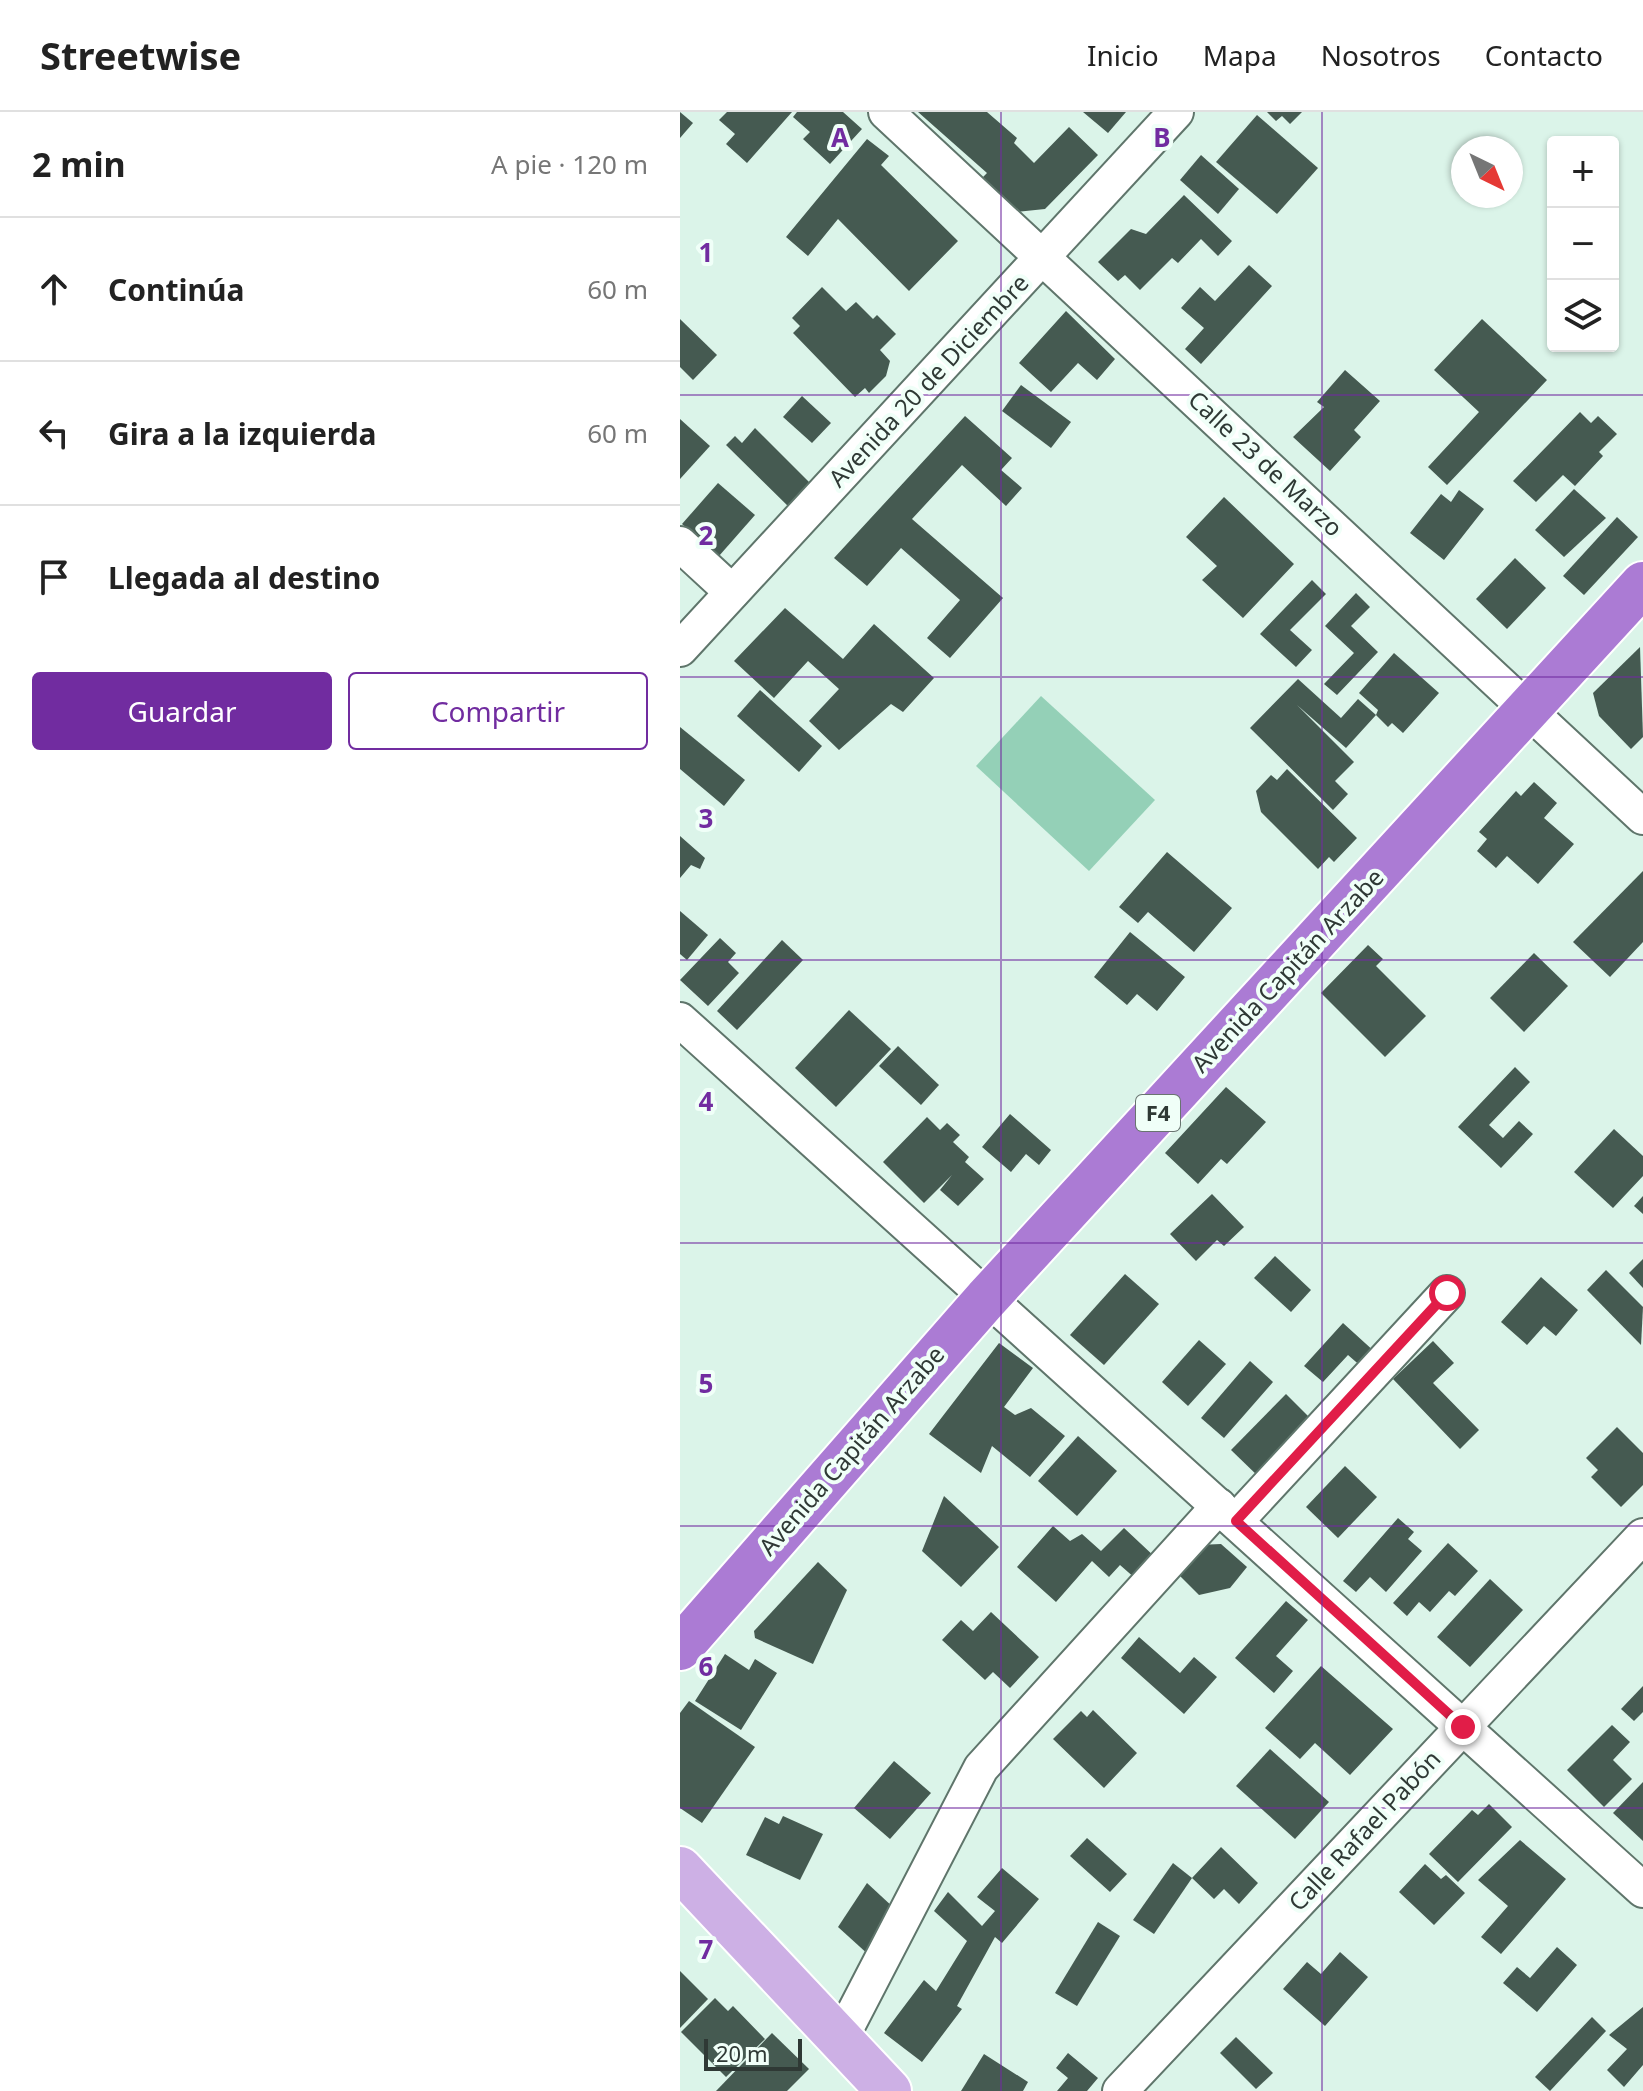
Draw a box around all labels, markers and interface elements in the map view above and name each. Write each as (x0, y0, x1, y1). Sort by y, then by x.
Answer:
text: Streetwise (40, 29, 241, 81)
text: Inicio (1087, 36, 1159, 74)
text: Mapa (1203, 36, 1277, 74)
text: Nosotros (1321, 36, 1441, 74)
text: Contacto (1485, 36, 1603, 74)
text: A (831, 119, 849, 155)
text: B (1153, 119, 1171, 155)
north arrow (1451, 136, 1523, 208)
map controls (1547, 136, 1619, 352)
button: + (1547, 136, 1619, 208)
text: 2 min (32, 141, 126, 187)
text: A pie · 120 m (491, 146, 648, 182)
button: − (1547, 208, 1619, 280)
text: 1 (699, 234, 713, 270)
street label: Avenida 20 de Diciembre (820, 266, 1035, 494)
icon: ahead (32, 267, 76, 311)
text: Continúa (108, 269, 244, 310)
text: 60 m (587, 271, 648, 307)
button: layers (1547, 280, 1619, 352)
street label: Calle 23 de Marzo (1182, 383, 1350, 543)
icon: left (32, 411, 76, 455)
text: Gira a la izquierda (108, 413, 377, 454)
text: 60 m (587, 415, 648, 451)
text: 2 (699, 517, 714, 553)
icon: arrive (32, 555, 76, 599)
text: Llegada al destino (108, 557, 380, 598)
button: Guardar (32, 672, 332, 750)
button: Compartir (348, 672, 648, 750)
text: 3 (699, 800, 713, 836)
street label: Avenida Capitán Arzabe (1184, 861, 1390, 1079)
text: 4 (699, 1083, 714, 1119)
road number: F4 (1136, 1095, 1180, 1131)
route start (1429, 1275, 1465, 1311)
street label: Avenida Capitán Arzabe (751, 1338, 951, 1562)
text: 5 (699, 1365, 713, 1401)
text: 6 (699, 1648, 714, 1684)
route end (1445, 1709, 1481, 1745)
street label: Calle Rafael Pabón (1281, 1742, 1447, 1918)
text: 7 (699, 1931, 714, 1967)
scale bar (704, 2035, 802, 2071)
text: 20 m (716, 2038, 767, 2068)

